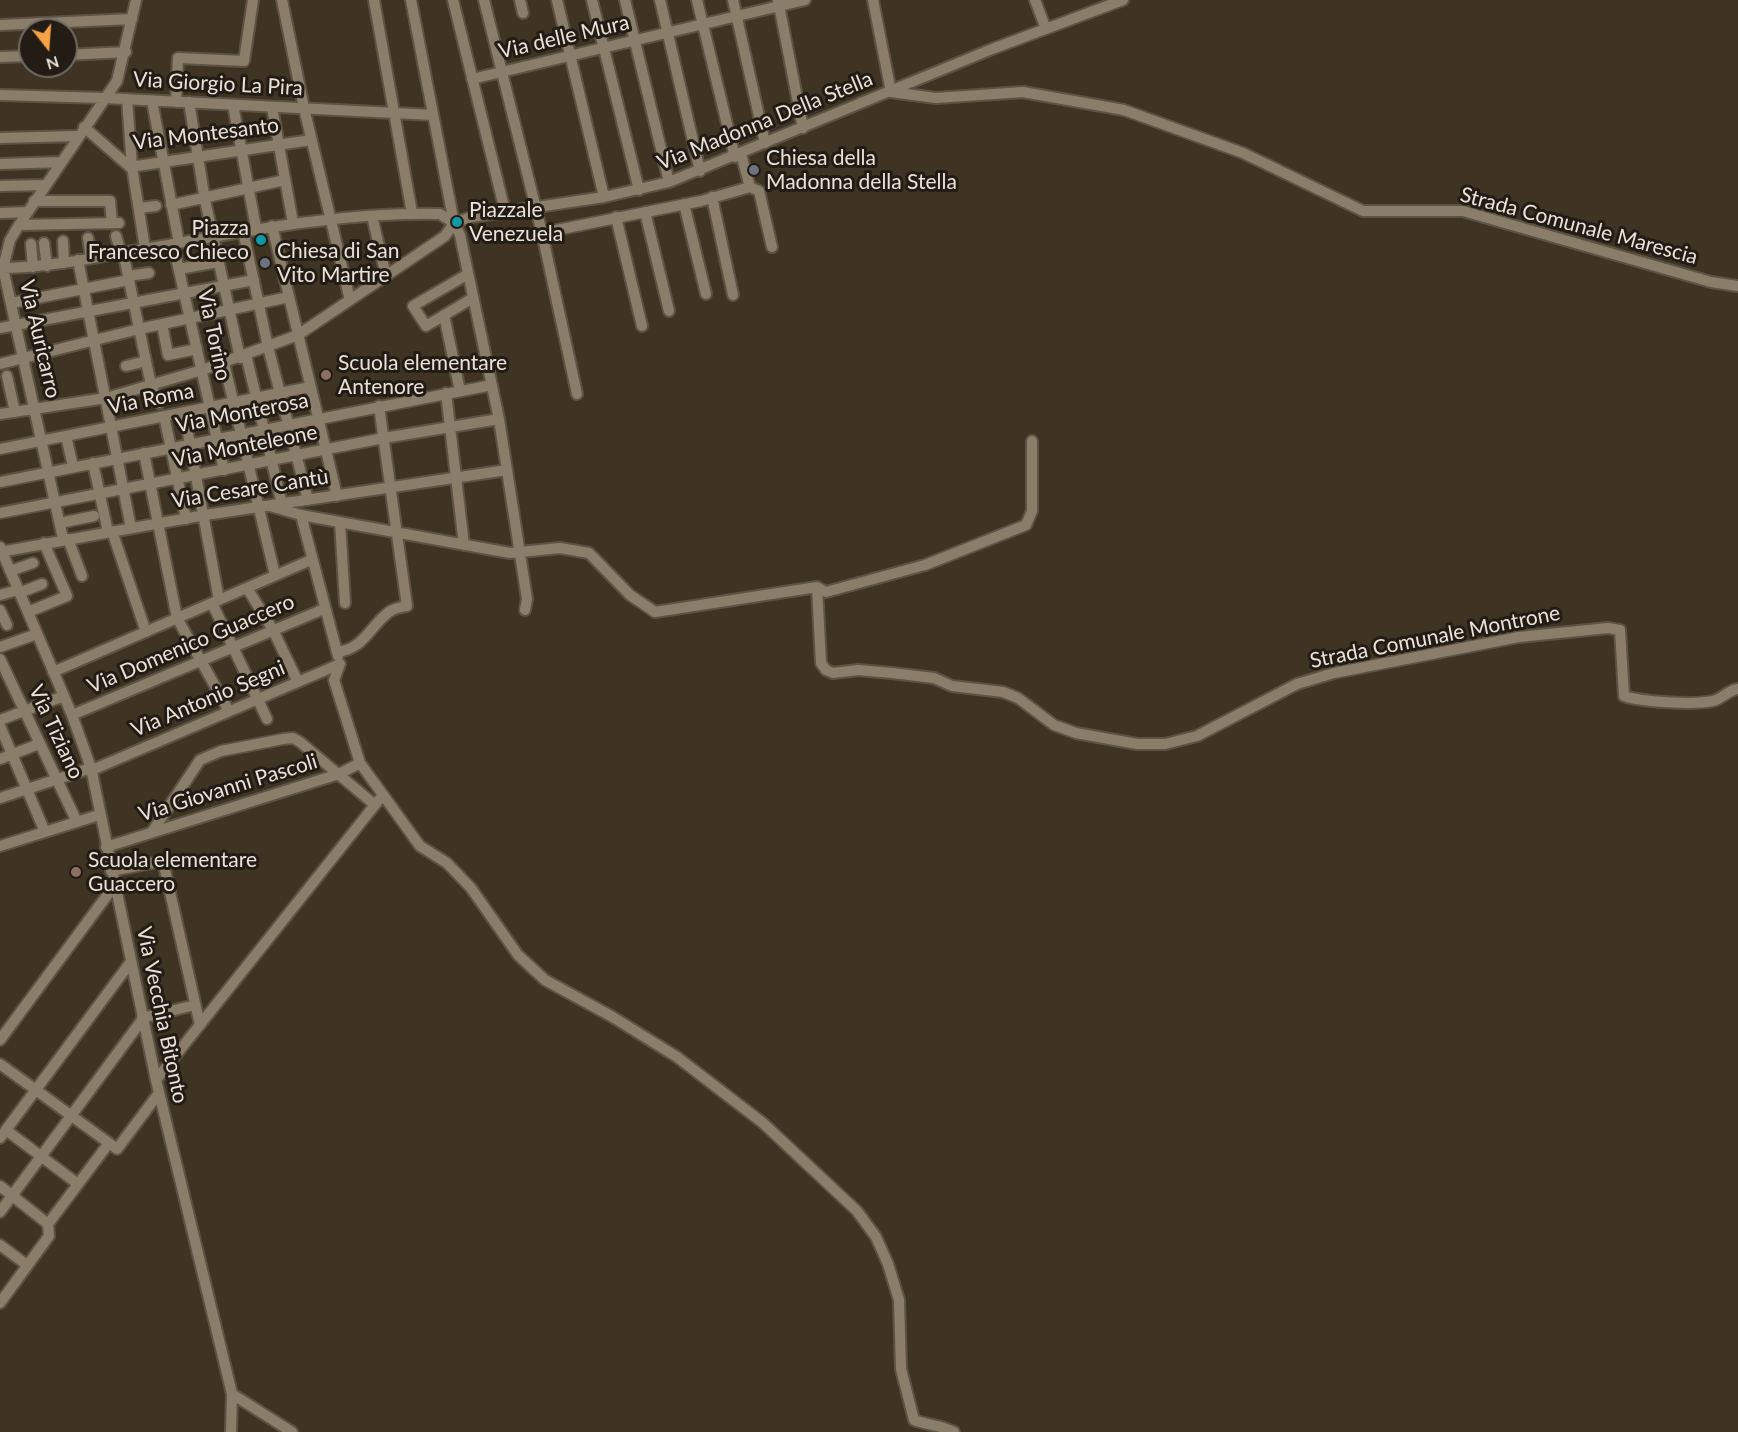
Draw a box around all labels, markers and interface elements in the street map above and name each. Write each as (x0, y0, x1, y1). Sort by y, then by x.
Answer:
street label: Via delle Mura (496, 10, 632, 64)
north arrow (18, 18, 78, 78)
text: N (44, 53, 62, 75)
street label: Via Madonna Della Stella (654, 66, 876, 176)
street label: Via Giorgio La Pira (132, 67, 304, 101)
street label: Via Montesanto (132, 113, 280, 155)
place label: Chiesa della Madonna della Stella (766, 145, 957, 195)
marker: Chiesa della Madonna della Stella (747, 163, 761, 177)
street label: Strada Comunale Marescia (1458, 182, 1700, 270)
place label: Piazzale Venezuela (469, 197, 563, 247)
place label: Piazza Francesco Chieco (88, 215, 249, 265)
marker: Piazzale Venezuela (450, 215, 464, 229)
marker: Piazza Francesco Chieco (254, 233, 268, 247)
place label: Chiesa di San Vito Martire (277, 238, 399, 288)
marker: Chiesa di San Vito Martire (258, 256, 272, 270)
street label: Via Auricarro (14, 277, 66, 401)
street label: Via Torino (192, 287, 236, 383)
place label: Scuola elementare Antenore (338, 350, 507, 400)
marker: Scuola elementare Antenore (319, 368, 333, 382)
street label: Via Roma (106, 378, 196, 420)
street label: Via Monterosa (173, 388, 311, 438)
street label: Via Monteleone (170, 420, 320, 472)
street label: Via Cesare Cantù (170, 464, 330, 514)
street label: Via Domenico Guaccero (84, 589, 298, 699)
street label: Strada Comunale Montrone (1308, 600, 1562, 674)
street label: Via Antonio Segni (127, 655, 289, 743)
street label: Via Tiziano (23, 681, 89, 783)
street label: Via Giovanni Pascoli (136, 749, 320, 827)
place label: Scuola elementare Guaccero (88, 847, 257, 897)
marker: Scuola elementare Guaccero (69, 865, 83, 879)
street label: Via Vecchia Bitonto (131, 924, 193, 1106)

